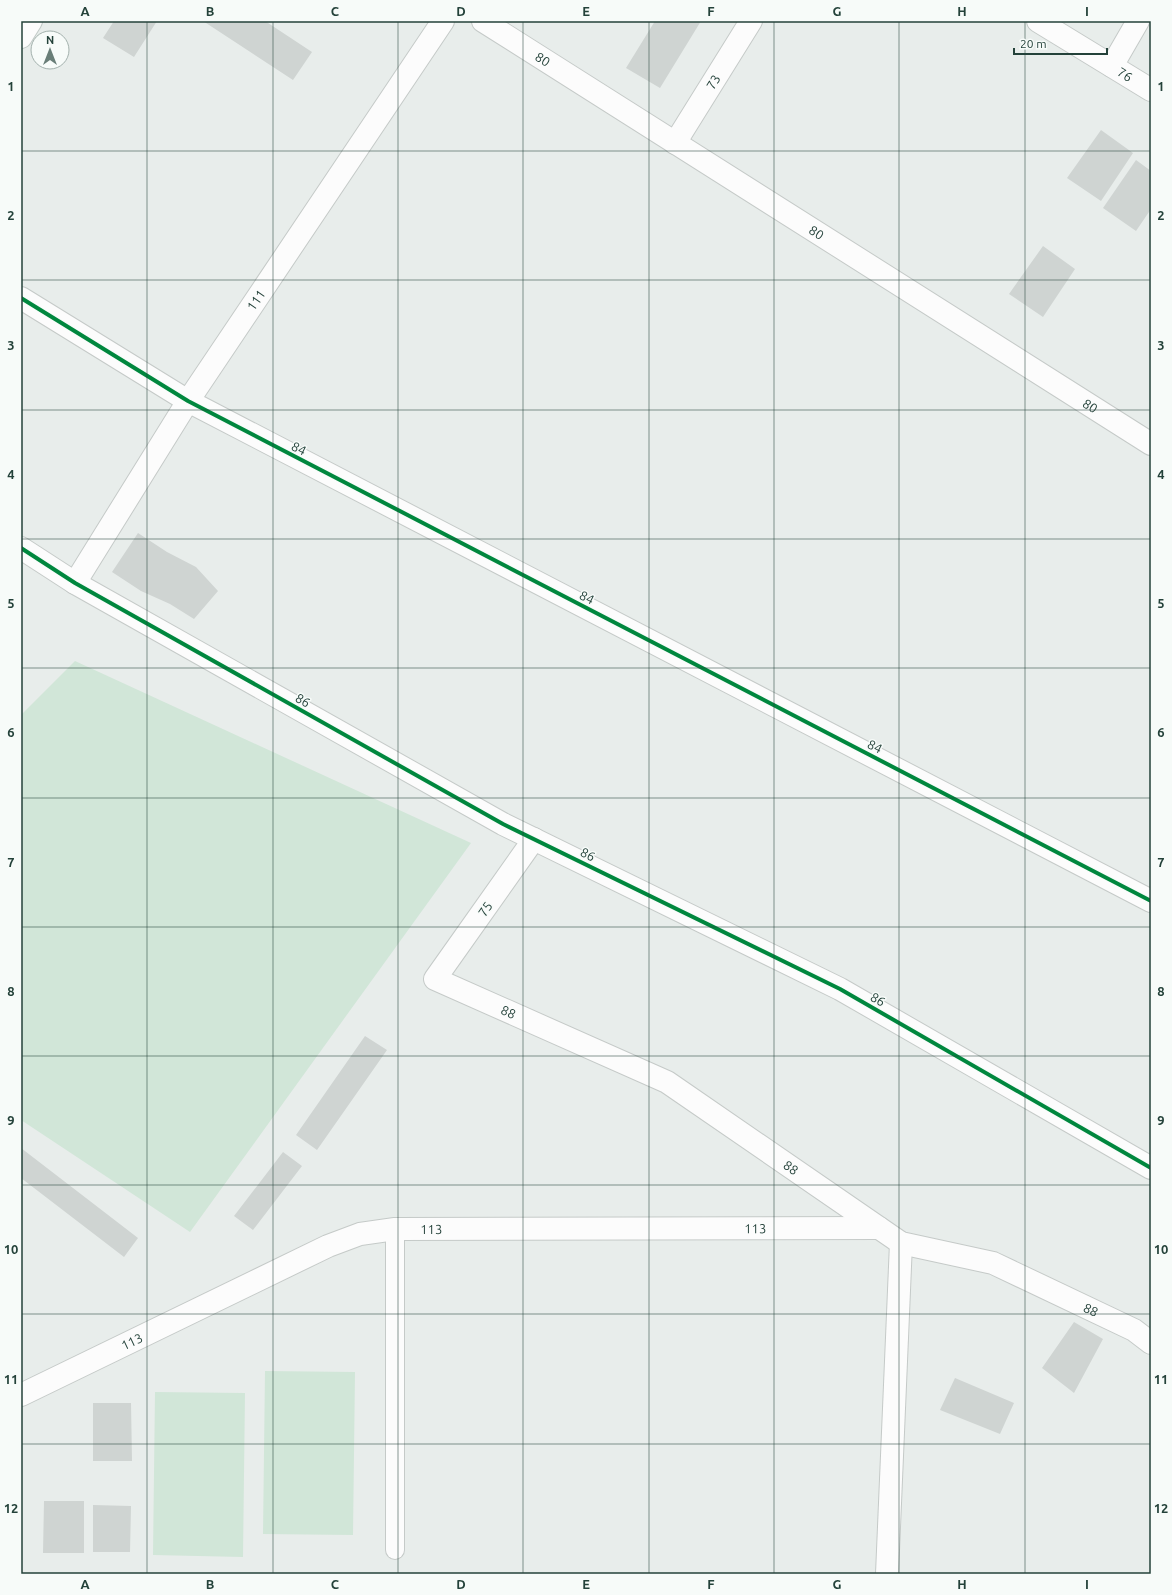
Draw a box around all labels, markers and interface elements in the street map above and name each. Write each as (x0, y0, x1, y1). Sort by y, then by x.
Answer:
text: A (80, 4, 90, 18)
text: B (206, 4, 215, 18)
text: C (331, 4, 340, 18)
text: D (456, 4, 466, 18)
text: E (582, 4, 590, 18)
text: F (707, 4, 715, 18)
text: G (833, 4, 842, 18)
text: H (957, 4, 967, 18)
text: I (1085, 4, 1089, 18)
north arrow (30, 30, 70, 70)
scale bar (1014, 30, 1107, 56)
text: N (46, 34, 54, 46)
text: 20 m (1020, 37, 1047, 50)
street label: 80 (533, 49, 553, 69)
street label: 76 (1115, 64, 1135, 84)
street label: 73 (703, 72, 723, 92)
text: 1 (7, 79, 15, 93)
text: 1 (1157, 79, 1165, 93)
text: 2 (7, 208, 15, 222)
text: 2 (1157, 208, 1165, 222)
street label: 80 (807, 222, 827, 242)
street label: 111 (244, 287, 268, 313)
text: 3 (7, 338, 15, 352)
text: 3 (1157, 338, 1165, 352)
street label: 80 (1081, 396, 1100, 416)
street label: 84 (289, 438, 309, 458)
text: 4 (7, 467, 15, 481)
text: 4 (1157, 467, 1165, 481)
street label: 84 (577, 587, 597, 607)
text: 5 (7, 596, 15, 610)
text: 5 (1157, 596, 1165, 610)
street label: 86 (293, 690, 313, 710)
text: 6 (7, 725, 15, 739)
text: 6 (1157, 725, 1165, 739)
street label: 84 (865, 736, 885, 756)
street label: 86 (578, 844, 598, 864)
text: 7 (7, 855, 15, 869)
text: 7 (1157, 855, 1165, 869)
street label: 75 (475, 899, 495, 919)
text: 8 (7, 984, 15, 998)
text: 8 (1157, 984, 1165, 998)
street label: 86 (868, 989, 888, 1009)
street label: 88 (499, 1002, 518, 1021)
text: 9 (7, 1113, 15, 1127)
text: 9 (1157, 1113, 1165, 1127)
street label: 88 (781, 1157, 801, 1177)
street label: 113 (744, 1221, 766, 1235)
street label: 113 (420, 1222, 442, 1236)
text: 10 (4, 1242, 18, 1256)
text: 10 (1154, 1242, 1168, 1256)
street label: 88 (1081, 1300, 1101, 1319)
street label: 113 (119, 1330, 145, 1352)
text: 11 (4, 1372, 18, 1386)
text: 11 (1154, 1372, 1168, 1386)
text: 12 (4, 1501, 18, 1515)
text: 12 (1154, 1501, 1168, 1515)
text: A (80, 1577, 90, 1591)
text: B (206, 1577, 215, 1591)
text: C (331, 1577, 340, 1591)
text: D (456, 1577, 466, 1591)
text: E (582, 1577, 590, 1591)
text: F (707, 1577, 715, 1591)
text: G (833, 1577, 842, 1591)
text: H (957, 1577, 967, 1591)
text: I (1085, 1577, 1089, 1591)

